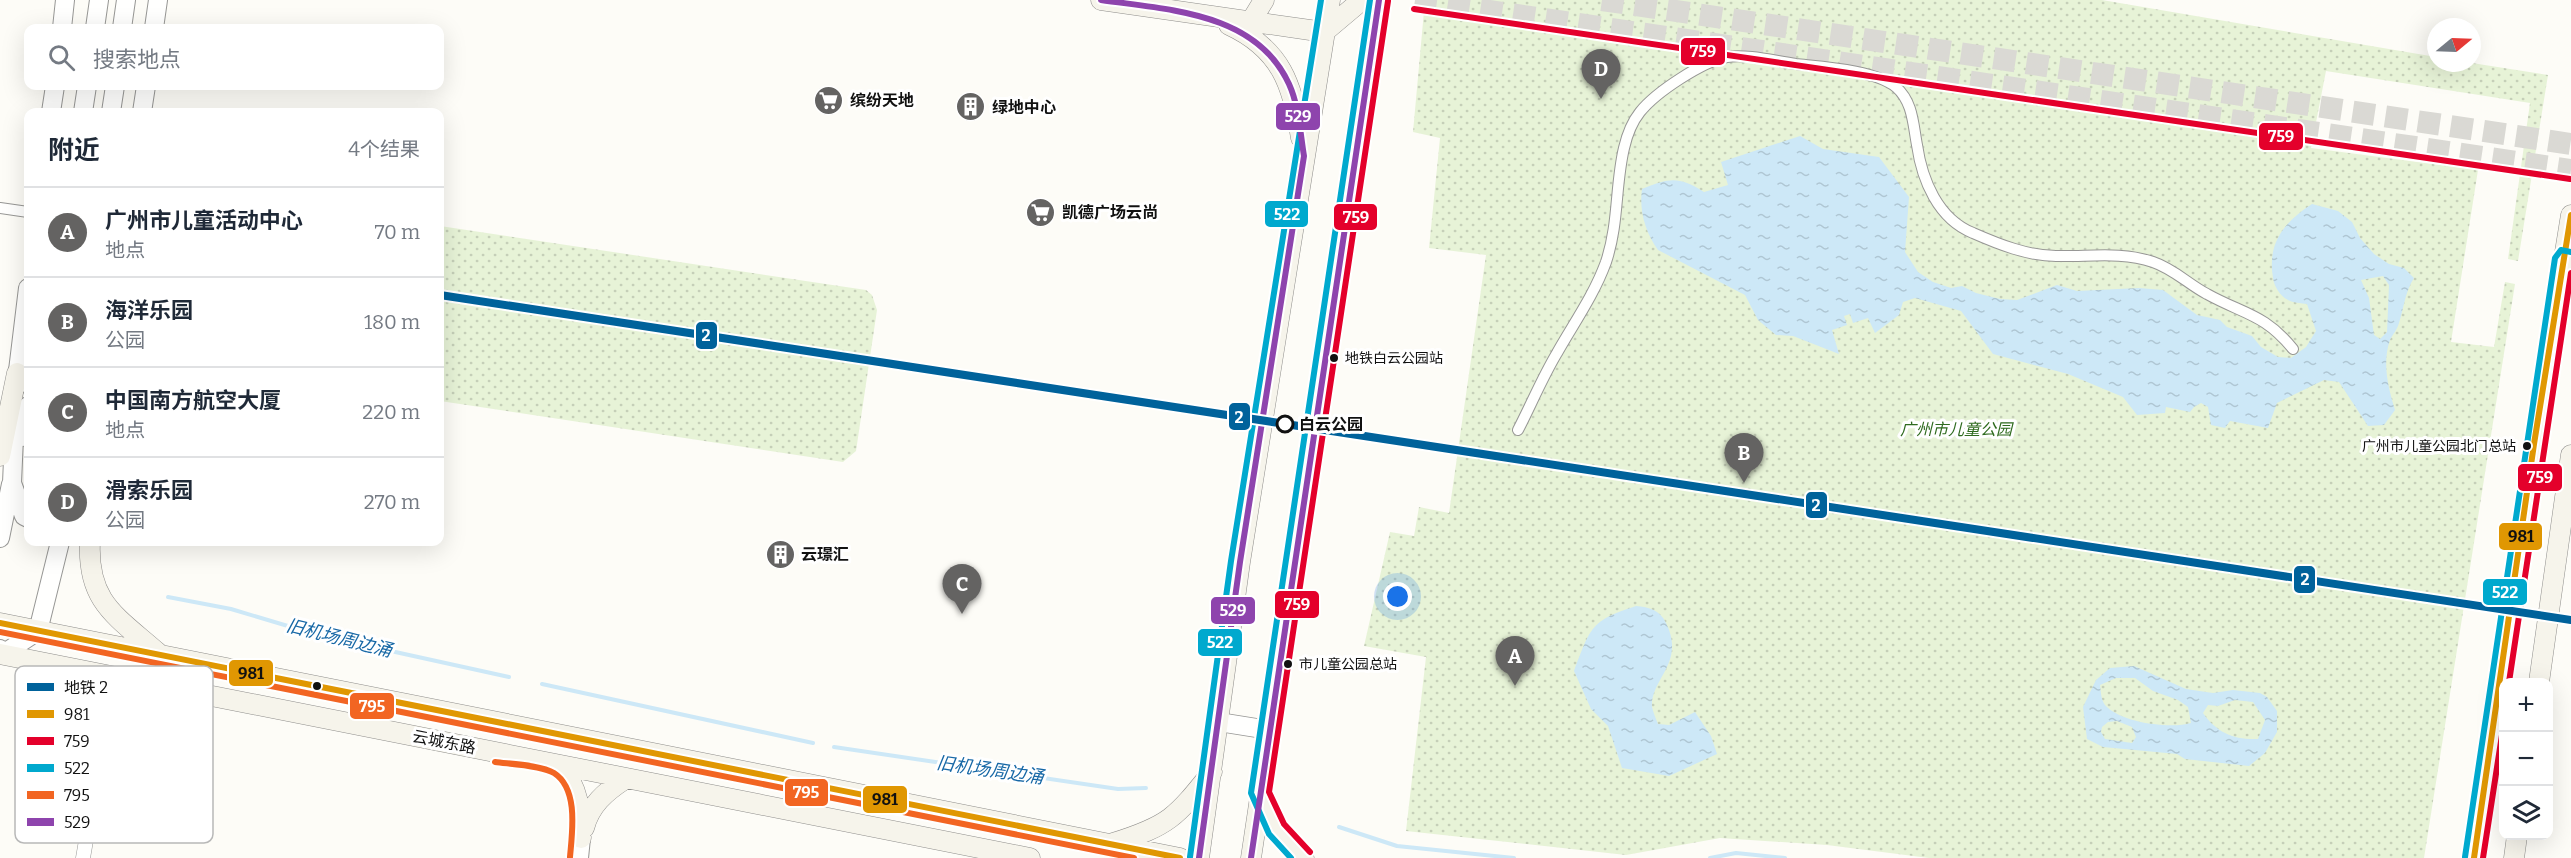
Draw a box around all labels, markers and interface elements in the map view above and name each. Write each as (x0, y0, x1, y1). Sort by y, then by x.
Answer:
north arrow (2427, 18, 2481, 72)
search box (24, 24, 444, 90)
line badge: 759 (1680, 37, 1726, 66)
icon: search (45, 41, 78, 74)
text: 759 (1690, 42, 1716, 61)
text: 搜索地点 (93, 46, 181, 73)
pin: D (1582, 50, 1620, 99)
supermarket icon: 缤纷天地 (813, 84, 845, 116)
place label: 缤纷天地 (850, 91, 914, 110)
building icon: 绿地中心 (955, 91, 987, 123)
place label: 绿地中心 (992, 98, 1056, 117)
line badge: 529 (1275, 102, 1321, 131)
text: 529 (1284, 107, 1312, 126)
line badge: 759 (2258, 122, 2304, 151)
text: 759 (2268, 127, 2294, 146)
text: 附近 (48, 135, 100, 166)
text: 4个结果 (348, 137, 420, 161)
supermarket icon: 凯德广场云尚 (1025, 196, 1057, 228)
line badge: 522 (1264, 200, 1309, 228)
place label: 凯德广场云尚 (1062, 203, 1158, 222)
line badge: 759 (1333, 203, 1378, 231)
text: 522 (1274, 205, 1300, 224)
text: 广州市儿童活动中心 (105, 207, 303, 234)
text: 759 (1343, 208, 1369, 227)
text: A (60, 220, 75, 244)
text: 70 m (374, 220, 420, 244)
text: 地点 (105, 238, 145, 262)
text: 海洋乐园 (105, 297, 193, 324)
text: B (61, 310, 74, 334)
text: 180 m (364, 310, 420, 334)
line badge: 2 (695, 321, 718, 350)
text: 2 (701, 326, 711, 345)
text: 公园 (105, 328, 145, 352)
place label: 地铁白云公园站 (1345, 350, 1443, 367)
marker: 地铁白云公园站 (1328, 352, 1340, 364)
text: 中国南方航空大厦 (105, 387, 281, 414)
text: C (61, 400, 74, 424)
text: 220 m (362, 400, 420, 424)
line badge: 2 (1228, 402, 1251, 431)
text: 2 (1234, 408, 1244, 427)
marker: 白云公园 (1276, 415, 1294, 433)
place label: 白云公园 (1299, 415, 1363, 434)
text: 地点 (105, 418, 145, 442)
park label: 广州市儿童公园 (1900, 420, 2014, 439)
pin: B (1724, 434, 1764, 483)
place label: 广州市儿童公园北门总站 (2362, 438, 2516, 455)
marker: 广州市儿童公园北门总站 (2521, 440, 2533, 452)
line badge: 759 (2517, 463, 2563, 492)
text: 759 (2527, 468, 2553, 487)
text: 滑索乐园 (105, 477, 193, 504)
text: D (60, 490, 75, 514)
text: 270 m (364, 490, 420, 514)
line badge: 2 (1805, 491, 1828, 519)
text: 2 (1811, 496, 1821, 515)
text: 公园 (105, 508, 145, 532)
line badge: 981 (2498, 522, 2543, 551)
text: 981 (2508, 527, 2534, 546)
building icon: 云璟汇 (764, 538, 796, 570)
place label: 云璟汇 (801, 545, 849, 564)
pin: C (942, 564, 982, 614)
line badge: 2 (2293, 565, 2316, 594)
text: 2 (2300, 570, 2310, 589)
line badge: 522 (2482, 578, 2528, 606)
your location (1383, 582, 1412, 611)
text: 522 (2492, 583, 2518, 602)
line badge: 759 (1274, 590, 1320, 619)
text: 759 (1284, 595, 1310, 614)
line badge: 529 (1210, 596, 1256, 625)
text: 529 (1219, 601, 1247, 620)
water label: 旧机场周边涌 (284, 614, 396, 662)
line badge: 522 (1197, 628, 1243, 657)
text: 522 (1207, 633, 1233, 652)
pin: A (1496, 636, 1534, 686)
place label: 市儿童公园总站 (1299, 656, 1397, 673)
marker: 市儿童公园总站 (1282, 658, 1294, 670)
line badge: 981 (228, 659, 274, 687)
text: 981 (238, 664, 264, 683)
legend (15, 666, 213, 843)
text: 地铁 2 (64, 678, 108, 697)
map controls (2499, 678, 2553, 840)
button: + (2499, 678, 2553, 732)
unlabelled marker (311, 680, 323, 692)
line badge: 795 (349, 692, 395, 720)
text: 795 (359, 697, 386, 716)
text: 981 (64, 705, 90, 724)
street label: 云城东路 (411, 727, 477, 757)
text: 759 (64, 732, 90, 751)
button: − (2499, 732, 2553, 786)
water label: 旧机场周边涌 (935, 752, 1047, 789)
text: 522 (64, 759, 90, 778)
line badge: 795 (784, 778, 829, 807)
text: 795 (793, 783, 820, 802)
line badge: 981 (862, 785, 908, 814)
text: 795 (64, 786, 90, 805)
button: layers (2499, 786, 2553, 840)
text: 981 (872, 790, 898, 809)
text: 529 (64, 813, 90, 832)

